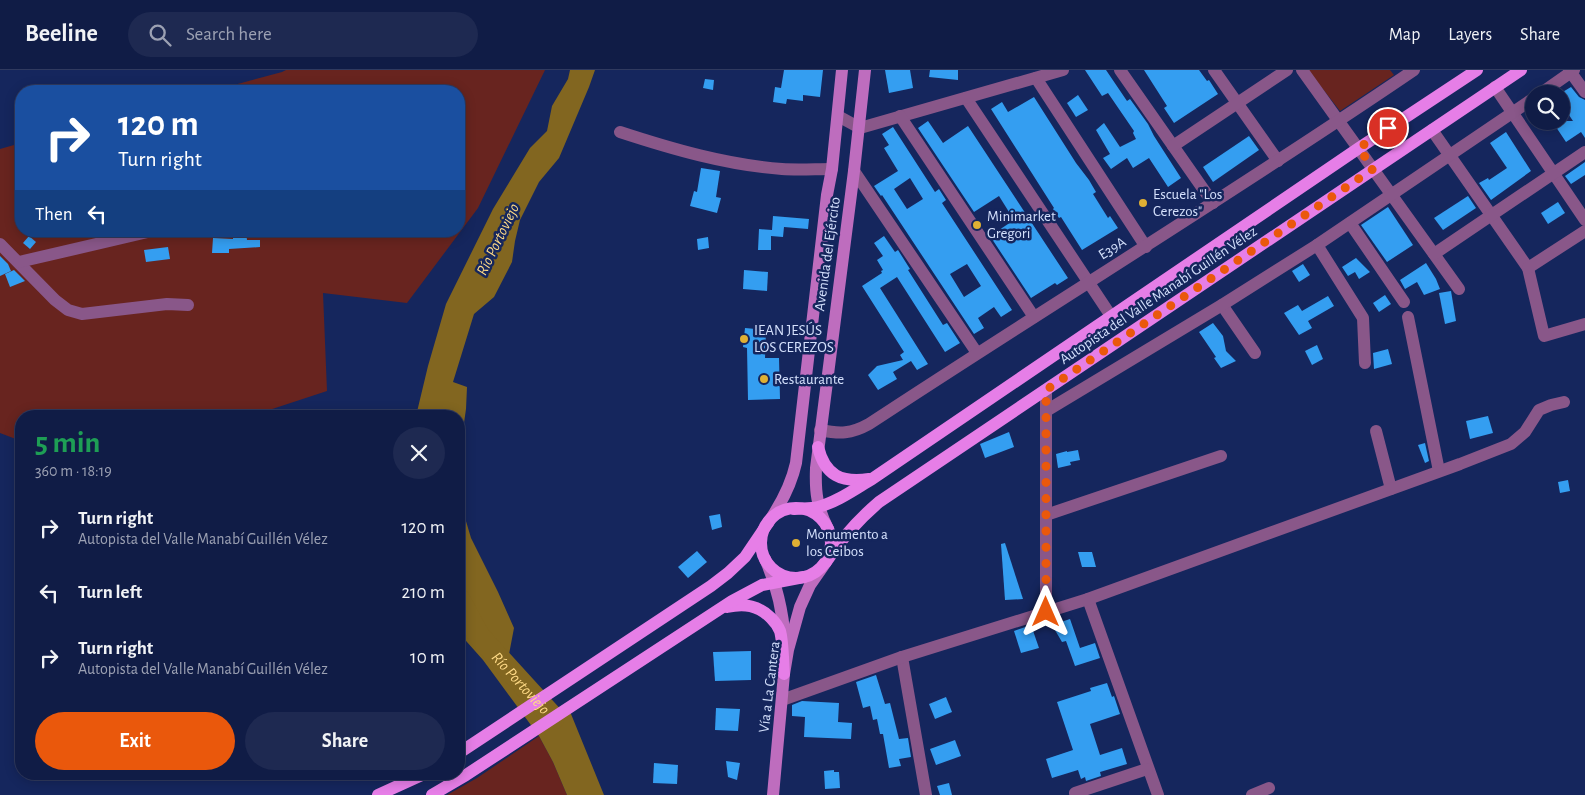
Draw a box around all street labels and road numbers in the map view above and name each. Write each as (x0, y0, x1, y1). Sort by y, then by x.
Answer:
street label: Avenida del Ejército (812, 196, 843, 312)
street label: Autopista del Valle Manabí Guillén Vélez (1057, 224, 1260, 367)
street label: E39A (1096, 234, 1129, 263)
street label: Vía a La Cantera (756, 640, 783, 734)

